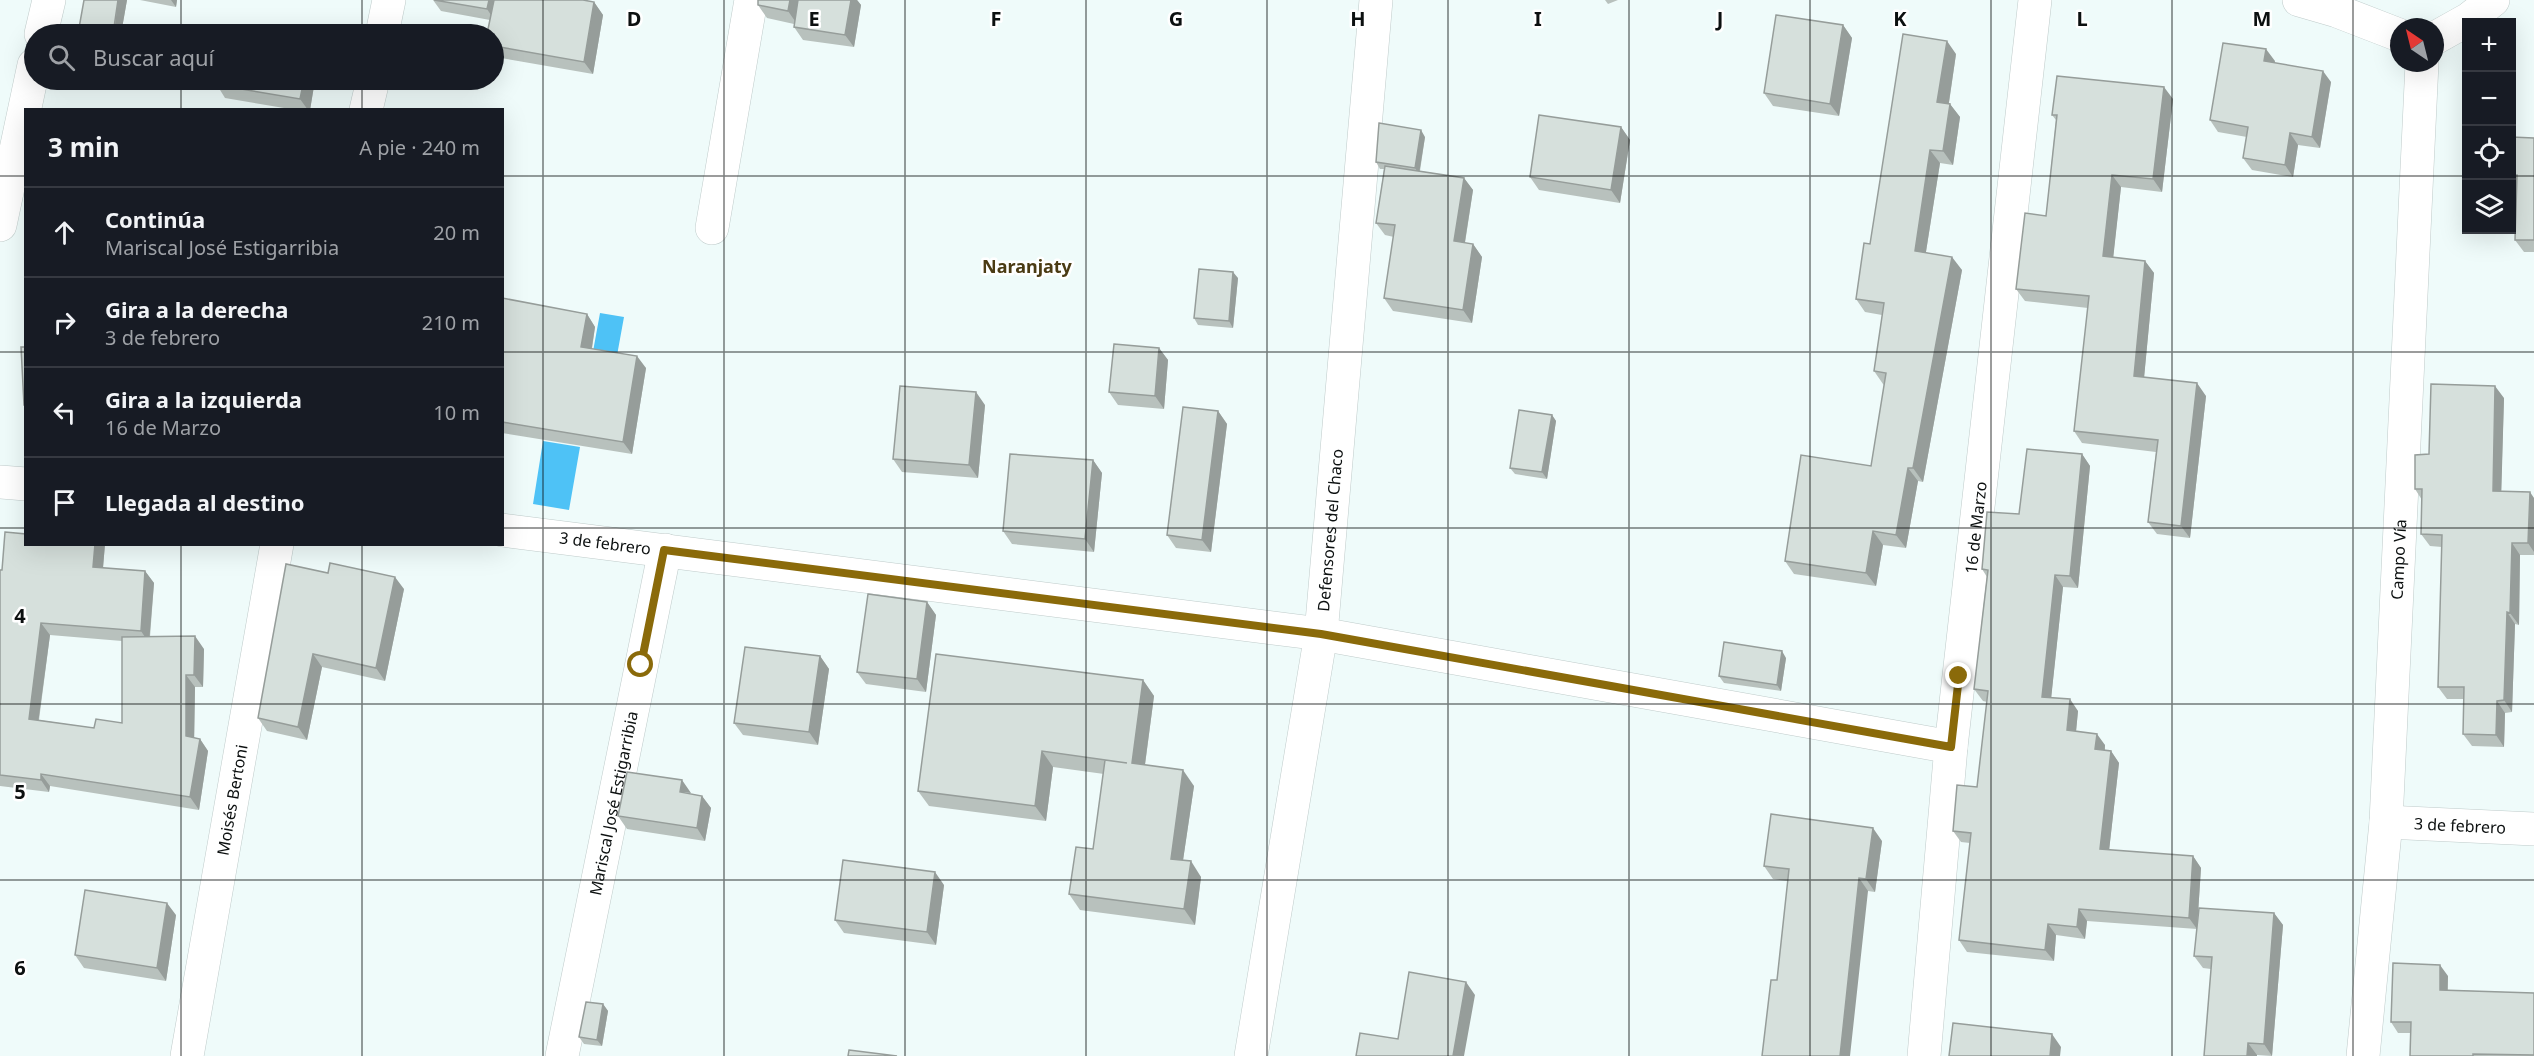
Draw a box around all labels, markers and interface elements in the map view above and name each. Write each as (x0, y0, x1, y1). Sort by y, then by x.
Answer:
text: D (627, 5, 641, 32)
text: E (808, 5, 820, 32)
text: F (991, 5, 1001, 32)
text: G (1169, 5, 1183, 32)
text: H (1350, 5, 1366, 32)
text: I (1534, 5, 1542, 32)
text: J (1715, 5, 1723, 32)
text: K (1893, 5, 1907, 32)
text: L (2076, 5, 2088, 32)
text: M (2253, 5, 2271, 32)
north arrow (2390, 18, 2444, 72)
map controls (2462, 18, 2516, 234)
button: + (2462, 18, 2516, 72)
search box (24, 24, 504, 90)
icon: search (45, 41, 78, 74)
text: Buscar aquí (93, 42, 214, 72)
button: − (2462, 72, 2516, 126)
button: locate (2462, 126, 2516, 180)
text: 3 min (48, 129, 120, 165)
text: A pie · 240 m (359, 134, 480, 161)
button: layers (2462, 180, 2516, 234)
text: Continúa (105, 204, 205, 234)
icon: ahead (48, 216, 81, 249)
text: 20 m (433, 219, 480, 246)
text: Mariscal José Estigarribia (105, 234, 339, 261)
district label: Naranjaty (982, 254, 1073, 278)
text: Gira a la derecha (105, 294, 289, 324)
icon: right (48, 306, 81, 339)
text: 210 m (422, 309, 480, 336)
text: 3 de febrero (105, 324, 220, 351)
text: Gira a la izquierda (105, 384, 302, 414)
icon: left (48, 396, 81, 429)
text: 10 m (433, 399, 480, 426)
text: 16 de Marzo (105, 414, 221, 441)
street label: Defensores del Chaco (1312, 448, 1348, 612)
street label: 16 de Marzo (1960, 480, 1992, 575)
icon: arrive (48, 486, 81, 519)
text: Llegada al destino (105, 487, 305, 517)
street label: Campo Vía (2386, 519, 2411, 600)
street label: 3 de febrero (558, 526, 652, 560)
text: 4 (14, 602, 26, 629)
route start (627, 651, 653, 677)
route end (1945, 662, 1971, 688)
street label: Mariscal José Estigarribia (584, 709, 643, 897)
street label: Moisés Bertoni (211, 743, 253, 857)
text: 5 (14, 778, 26, 805)
street label: 3 de febrero (2413, 812, 2506, 839)
text: 6 (14, 954, 26, 981)

